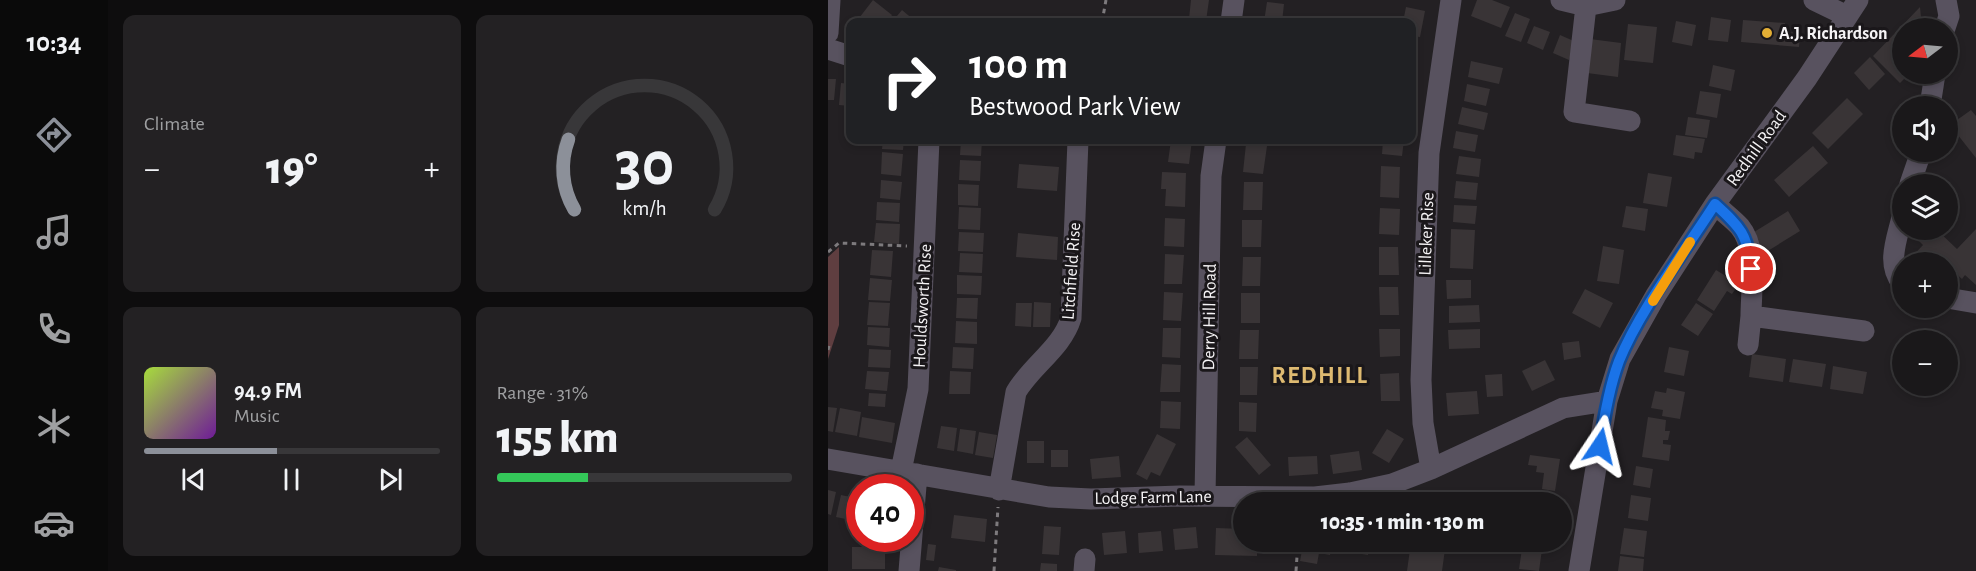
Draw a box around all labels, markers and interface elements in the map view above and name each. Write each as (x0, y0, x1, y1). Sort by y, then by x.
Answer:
north arrow (1892, 18, 1958, 84)
map controls (1892, 18, 1958, 396)
place label: A.J. Richardson (1779, 25, 1888, 43)
marker: A.J. Richardson (1760, 26, 1774, 40)
text: 10:34 (26, 29, 82, 56)
icon: right (870, 42, 948, 120)
text: 100 m (969, 44, 1068, 86)
text: Bestwood Park View (969, 93, 1181, 120)
button: sound (1892, 96, 1958, 162)
street label: Redhill Road (1724, 108, 1790, 190)
icon: directions (33, 114, 75, 156)
text: Climate (144, 114, 205, 134)
text: 30 (615, 134, 674, 196)
text: 19° (266, 147, 318, 192)
text: − (144, 153, 160, 186)
text: + (424, 153, 440, 186)
button: layers (1892, 174, 1958, 240)
street label: Lilleker Rise (1417, 192, 1437, 276)
text: km/h (622, 199, 666, 220)
icon: music (33, 211, 75, 253)
street label: Litchfield Rise (1060, 222, 1084, 320)
pin (1725, 243, 1776, 294)
street label: Houldsworth Rise (911, 244, 935, 369)
icon: arrive (1734, 252, 1767, 285)
button: + (1892, 252, 1958, 318)
street label: Derry Hill Road (1200, 263, 1220, 371)
icon: phone (33, 308, 75, 350)
button: − (1892, 330, 1958, 396)
district label: REDHILL (1271, 364, 1369, 388)
text: 94.9 FM (234, 380, 302, 402)
text: Range · 31% (497, 383, 588, 403)
icon: climate (33, 405, 75, 447)
text: Music (234, 406, 280, 426)
position arrow (1568, 414, 1632, 478)
text: 155 km (497, 416, 619, 461)
icon: previous (177, 463, 210, 496)
icon: pause (275, 463, 308, 496)
icon: next (374, 463, 407, 496)
speed limit sign: 40 (846, 474, 924, 552)
street label: Lodge Farm Lane (1094, 488, 1212, 508)
icon: car (33, 502, 75, 544)
text: 10:35 · 1 min · 130 m (1321, 511, 1484, 533)

